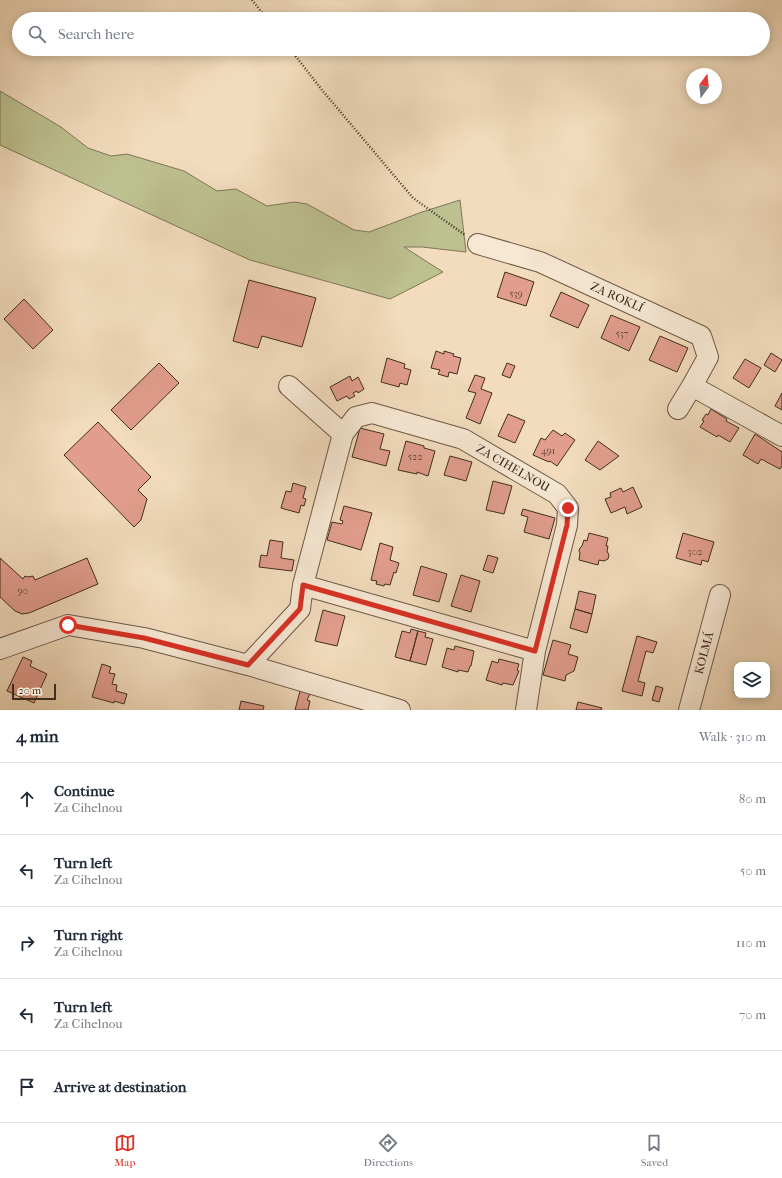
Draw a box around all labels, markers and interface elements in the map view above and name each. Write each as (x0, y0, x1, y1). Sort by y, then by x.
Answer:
search box (12, 12, 770, 56)
icon: search (26, 23, 48, 45)
text: Search here (58, 25, 134, 43)
north arrow (686, 68, 722, 104)
street label: ZA ROKLÍ (588, 278, 646, 315)
house number: 539 (509, 288, 523, 300)
house number: 537 (615, 328, 629, 340)
street label: ZA CIHELNOU (474, 441, 553, 495)
house number: 491 (541, 445, 555, 457)
house number: 522 (408, 451, 422, 463)
route end (559, 499, 577, 517)
house number: 302 (688, 546, 702, 558)
house number: 90 (18, 585, 28, 597)
route start (59, 616, 77, 634)
street label: KOLMÁ (691, 630, 716, 676)
map controls (734, 662, 770, 698)
button: layers (734, 662, 770, 698)
scale bar (12, 682, 56, 701)
text: 20 m (18, 684, 41, 697)
text: 4 min (16, 726, 59, 746)
text: Walk · 310 m (699, 729, 766, 744)
text: Continue (54, 782, 114, 800)
icon: ahead (16, 788, 38, 810)
text: 80 m (739, 791, 766, 806)
text: Za Cihelnou (54, 800, 123, 815)
text: Turn left (54, 854, 112, 872)
icon: left (16, 860, 38, 882)
text: 50 m (740, 863, 766, 878)
text: Za Cihelnou (54, 872, 123, 887)
text: Turn right (54, 926, 123, 944)
icon: right (16, 932, 38, 954)
text: 110 m (736, 935, 766, 950)
text: Za Cihelnou (54, 944, 123, 959)
text: Turn left (54, 998, 112, 1016)
icon: left (16, 1004, 38, 1026)
text: 70 m (739, 1007, 766, 1022)
text: Za Cihelnou (54, 1016, 123, 1031)
icon: arrive (16, 1076, 38, 1098)
text: Arrive at destination (54, 1078, 186, 1096)
tab: Map (114, 1132, 136, 1169)
tab: Directions (364, 1132, 413, 1169)
tab: Saved (641, 1132, 668, 1169)

